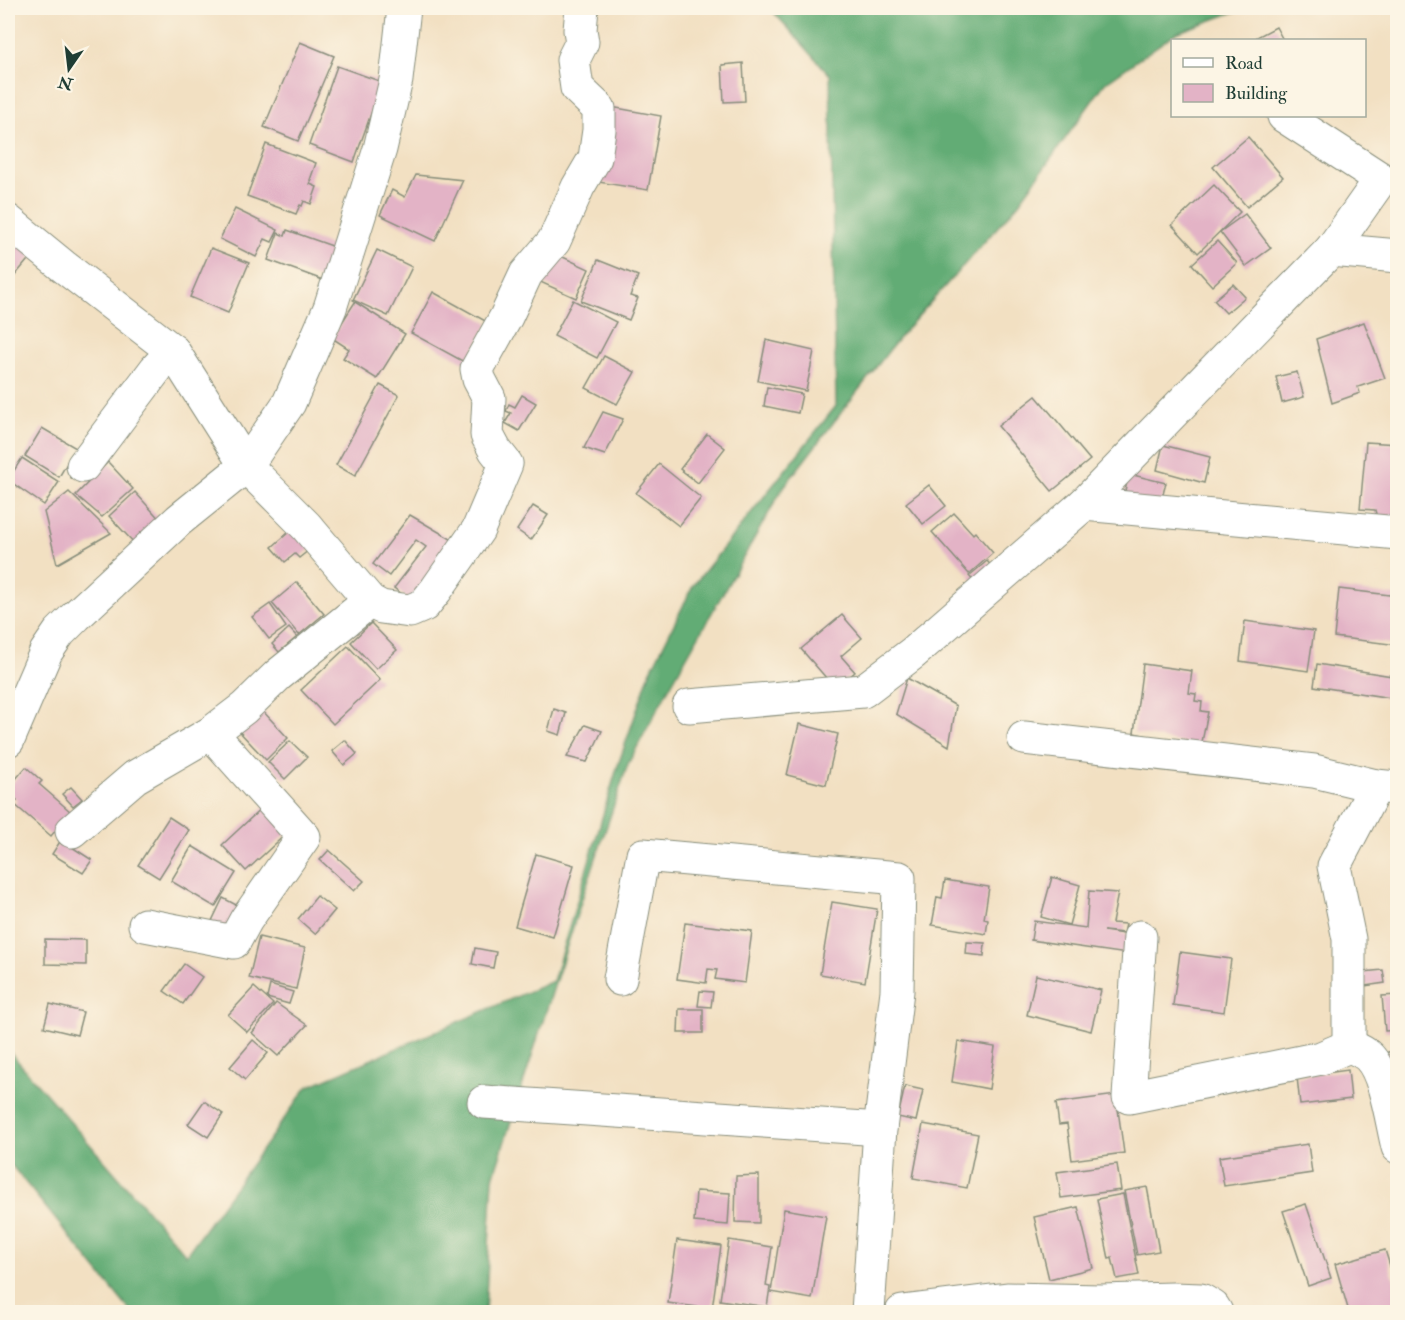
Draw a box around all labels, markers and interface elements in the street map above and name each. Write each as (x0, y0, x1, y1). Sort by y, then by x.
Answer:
north arrow (39, 39, 99, 99)
legend (1171, 39, 1366, 117)
text: Road (1225, 52, 1263, 75)
text: N (56, 71, 76, 94)
text: Building (1225, 82, 1288, 105)

